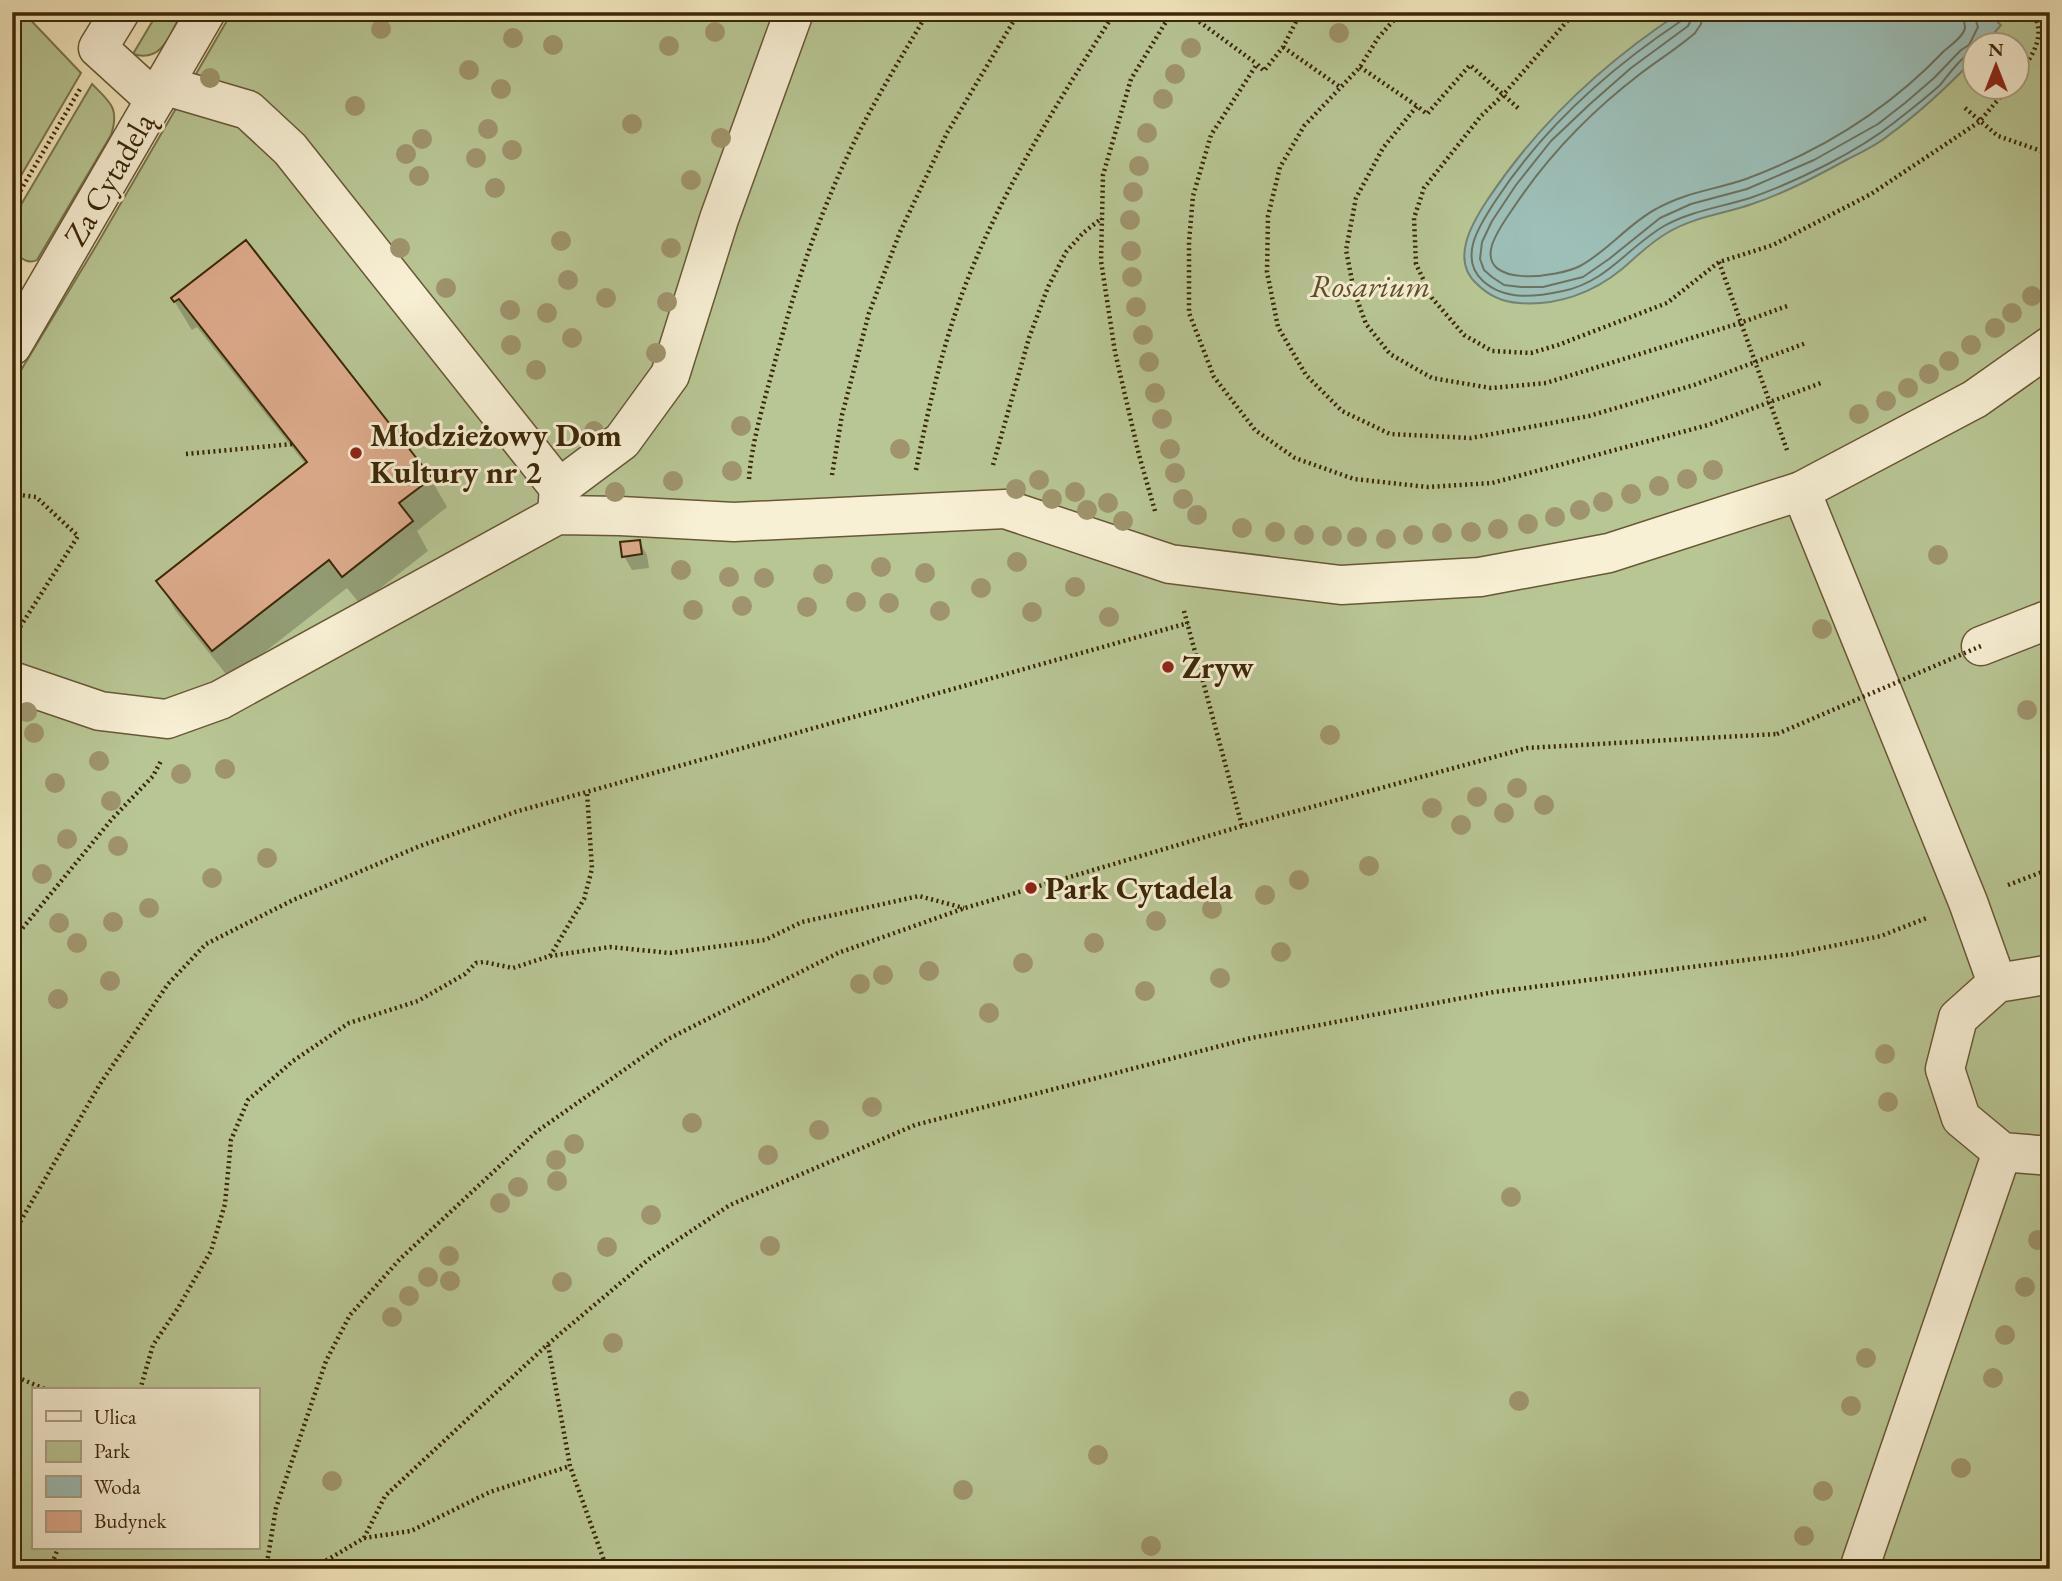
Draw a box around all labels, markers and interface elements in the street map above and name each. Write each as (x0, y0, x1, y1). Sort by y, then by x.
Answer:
north arrow (1960, 32, 2030, 102)
text: N (1988, 37, 2004, 62)
street label: Za Cytadelą (54, 105, 164, 253)
park label: Rosarium (1310, 265, 1430, 307)
place label: Młodzieżowy Dom Kultury nr 2 (370, 414, 622, 493)
marker: Młodzieżowy Dom Kultury nr 2 (348, 445, 364, 461)
place label: Zryw (1182, 646, 1254, 688)
marker: Zryw (1160, 659, 1176, 675)
place label: Park Cytadela (1045, 867, 1234, 909)
marker: Park Cytadela (1023, 880, 1039, 896)
legend (32, 1388, 259, 1550)
text: Ulica (94, 1403, 137, 1430)
text: Park (94, 1437, 131, 1464)
text: Woda (94, 1473, 141, 1500)
text: Budynek (94, 1507, 167, 1534)

